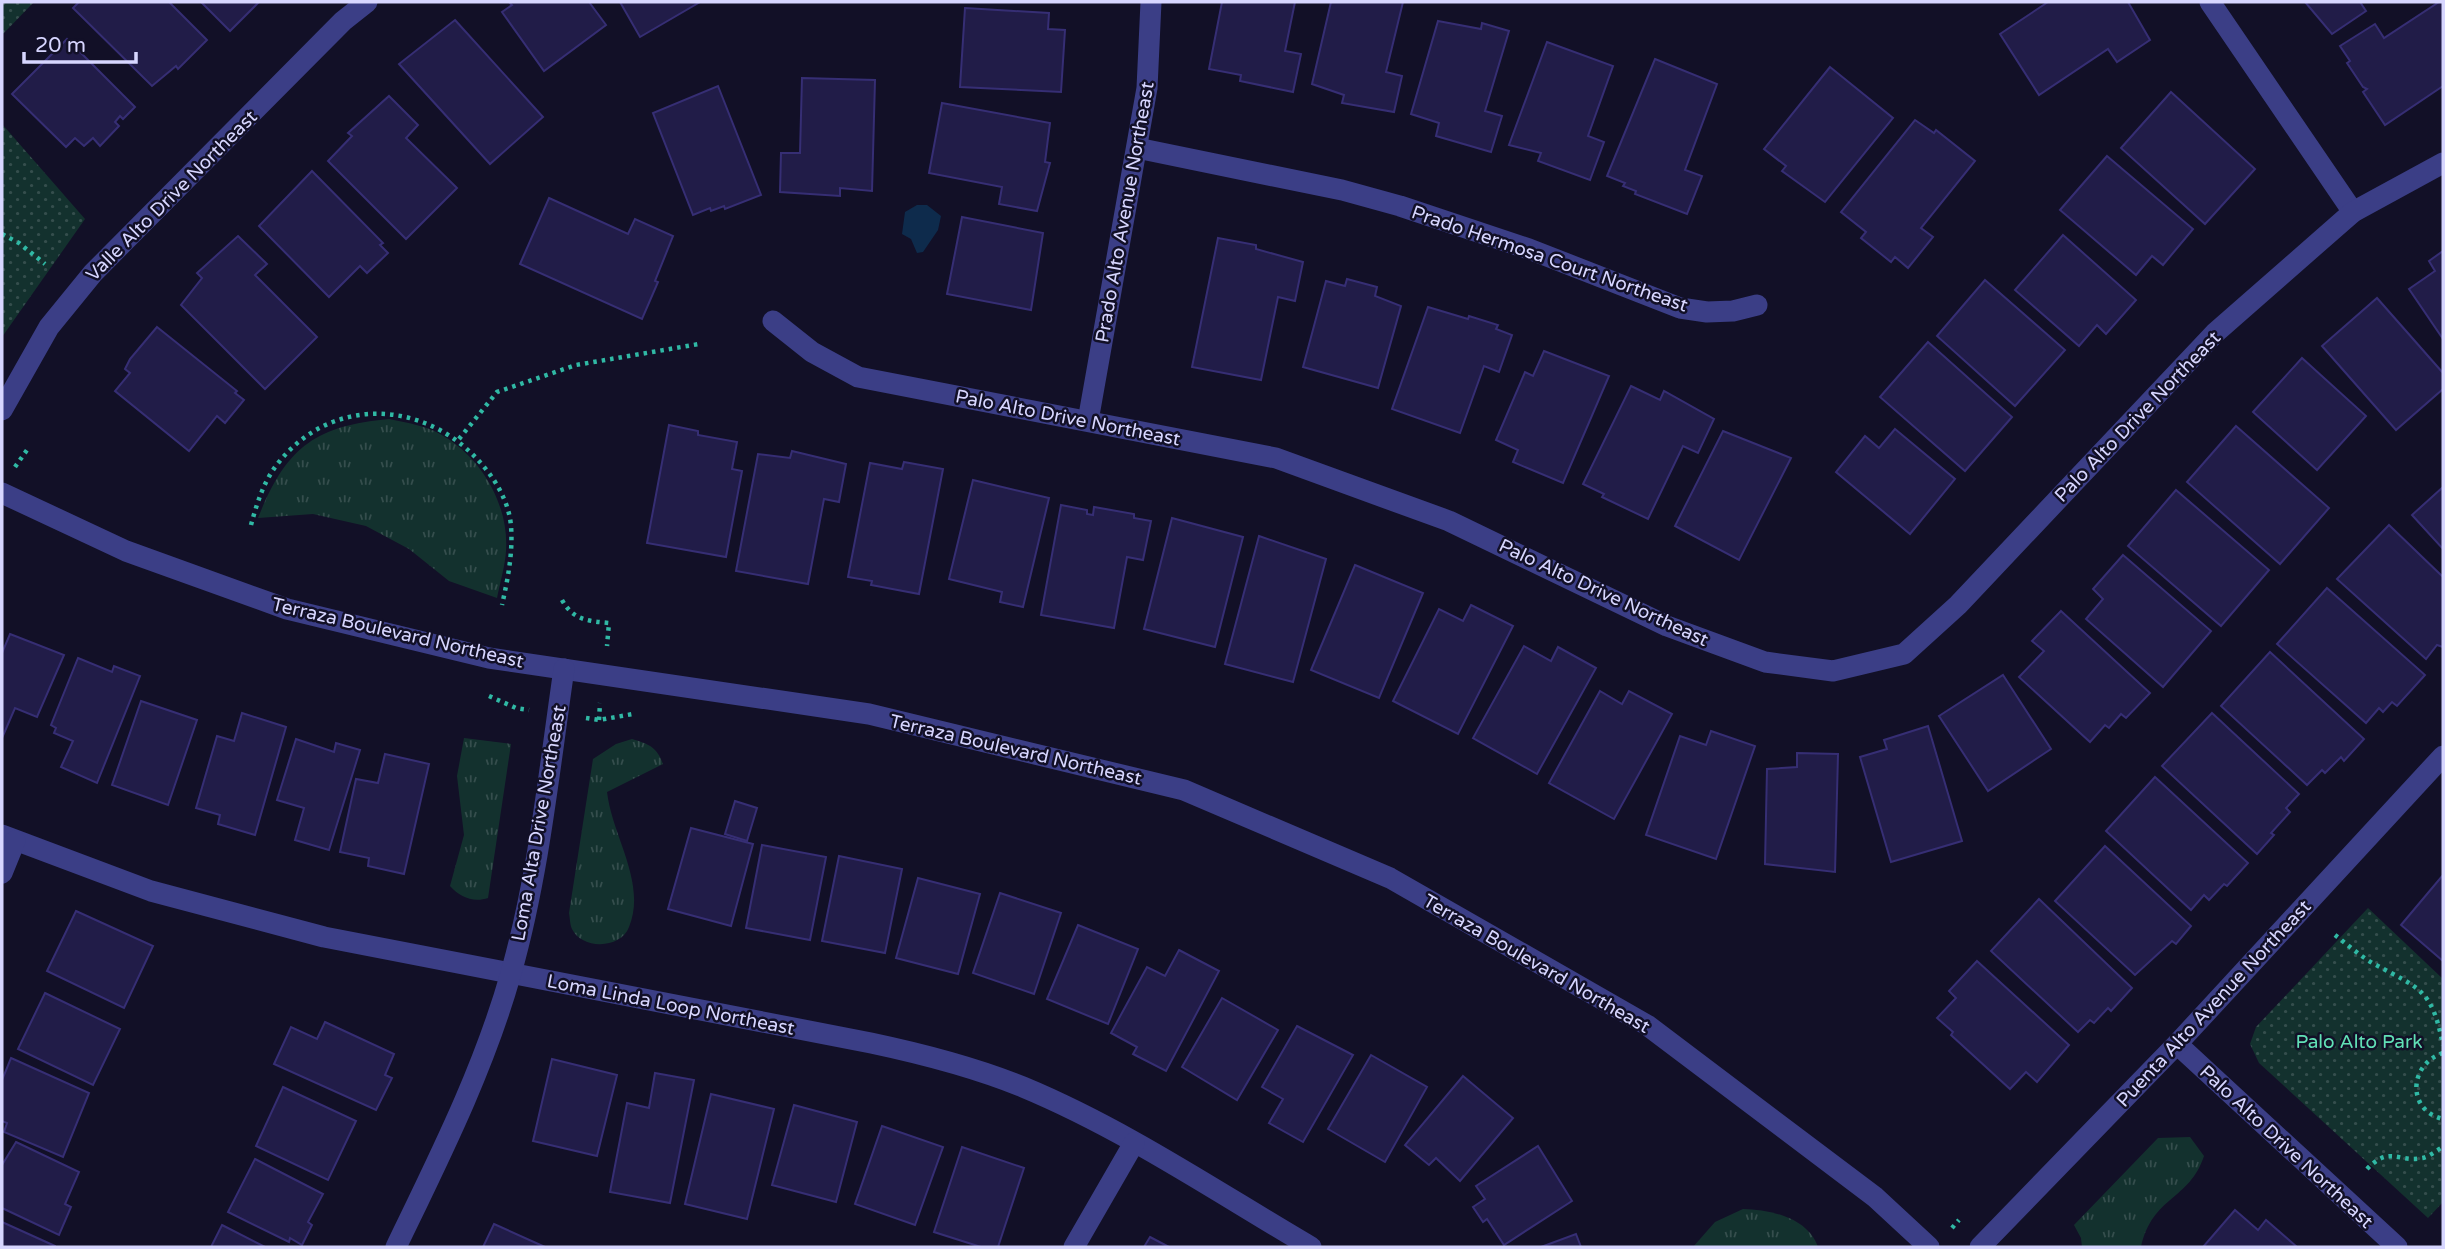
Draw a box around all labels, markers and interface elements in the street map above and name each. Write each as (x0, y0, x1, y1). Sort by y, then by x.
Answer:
scale bar (24, 21, 136, 65)
text: 20 m (35, 33, 86, 58)
street label: Prado Alto Avenue Northeast (1091, 80, 1159, 344)
street label: Valle Alto Drive Northeast (82, 106, 262, 286)
street label: Prado Hermosa Court Northeast (1409, 201, 1691, 317)
street label: Palo Alto Drive Northeast (2050, 327, 2225, 507)
street label: Palo Alto Drive Northeast (953, 385, 1182, 451)
street label: Palo Alto Drive Northeast (1495, 535, 1712, 651)
street label: Terraza Boulevard Northeast (270, 593, 526, 673)
street label: Loma Alta Drive Northeast (507, 703, 571, 943)
street label: Terraza Boulevard Northeast (888, 710, 1144, 790)
street label: Terraza Boulevard Northeast (1419, 890, 1654, 1038)
street label: Puenta Alto Avenue Northeast (2112, 896, 2316, 1112)
street label: Loma Linda Loop Northeast (545, 970, 796, 1040)
park label: Palo Alto Park (2295, 1031, 2423, 1053)
street label: Palo Alto Drive Northeast (2195, 1061, 2377, 1233)

